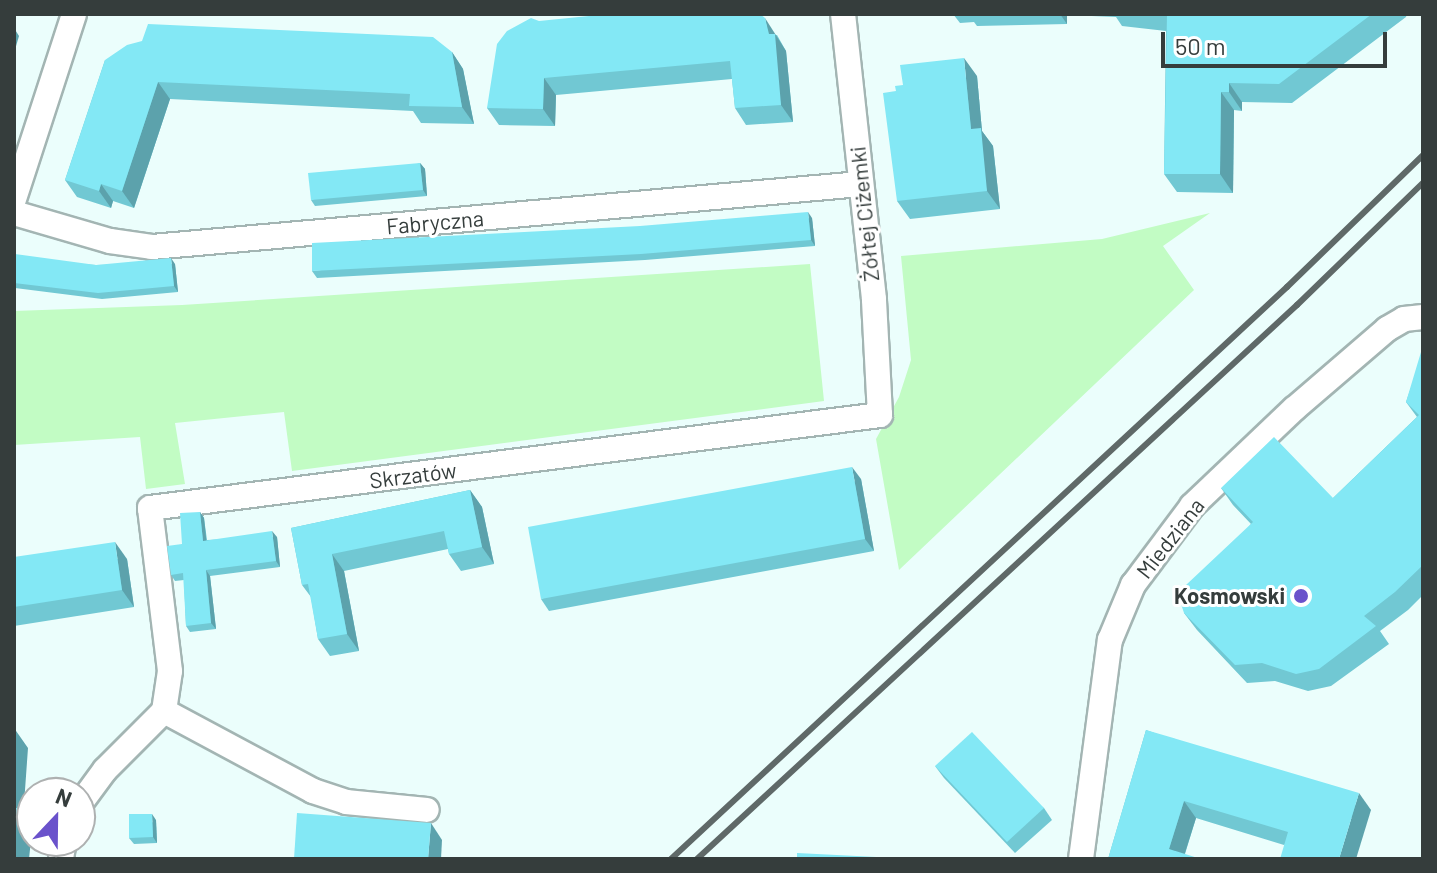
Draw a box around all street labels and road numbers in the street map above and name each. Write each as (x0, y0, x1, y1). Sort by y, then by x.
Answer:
street label: Żółtej Ciżemki (844, 145, 884, 283)
street label: Fabryczna (385, 205, 485, 239)
street label: Skrzatów (368, 457, 458, 493)
street label: Miedziana (1130, 493, 1210, 583)

